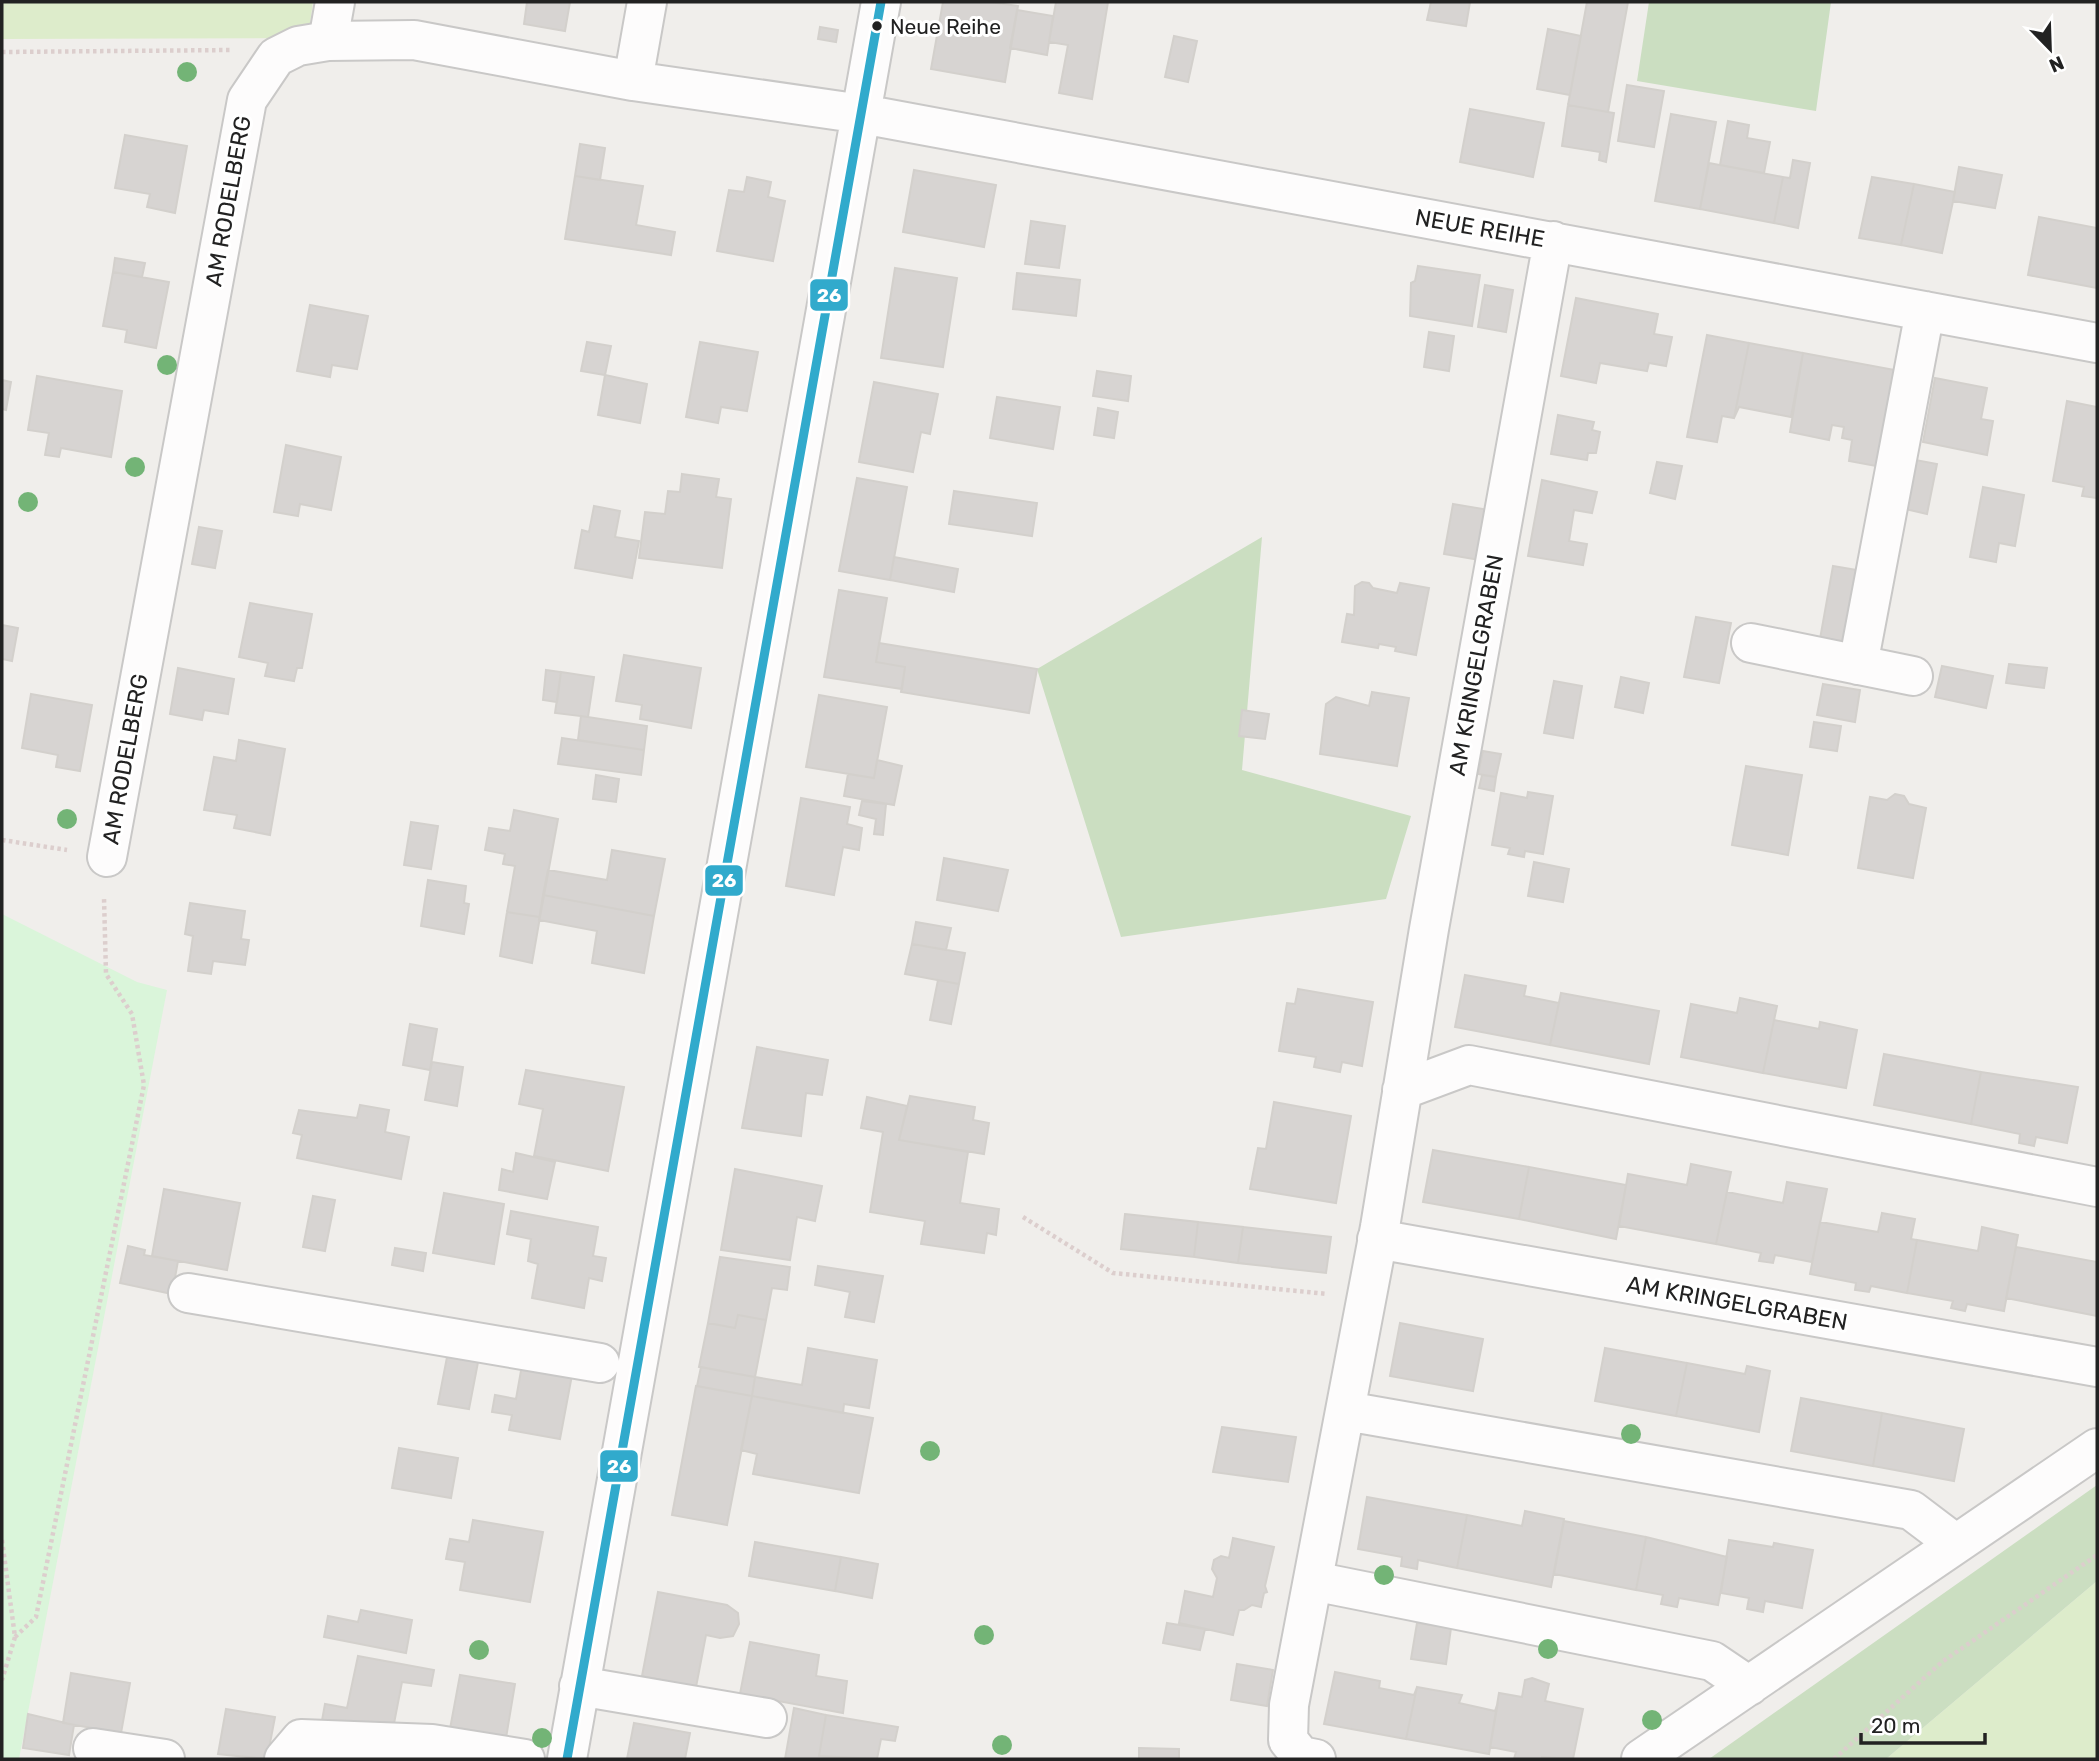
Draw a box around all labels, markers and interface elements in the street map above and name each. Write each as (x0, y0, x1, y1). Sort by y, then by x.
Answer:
place label: Neue Reihe (890, 14, 1001, 39)
north arrow (2015, 14, 2085, 84)
marker: Neue Reihe (870, 19, 884, 33)
text: N (2046, 51, 2067, 77)
street label: AM RODELBERG (199, 114, 257, 288)
street label: NEUE REIHE (1413, 203, 1547, 253)
line badge: 26 (809, 278, 849, 312)
text: 26 (817, 284, 841, 307)
street label: AM KRINGELGRABEN (1443, 552, 1509, 778)
street label: AM RODELBERG (96, 672, 154, 846)
line badge: 26 (704, 864, 744, 897)
text: 26 (712, 869, 736, 892)
street label: AM KRINGELGRABEN (1624, 1270, 1850, 1336)
line badge: 26 (599, 1449, 639, 1483)
text: 26 (607, 1455, 631, 1478)
scale bar (1861, 1702, 1985, 1746)
text: 20 m (1871, 1713, 1920, 1738)

